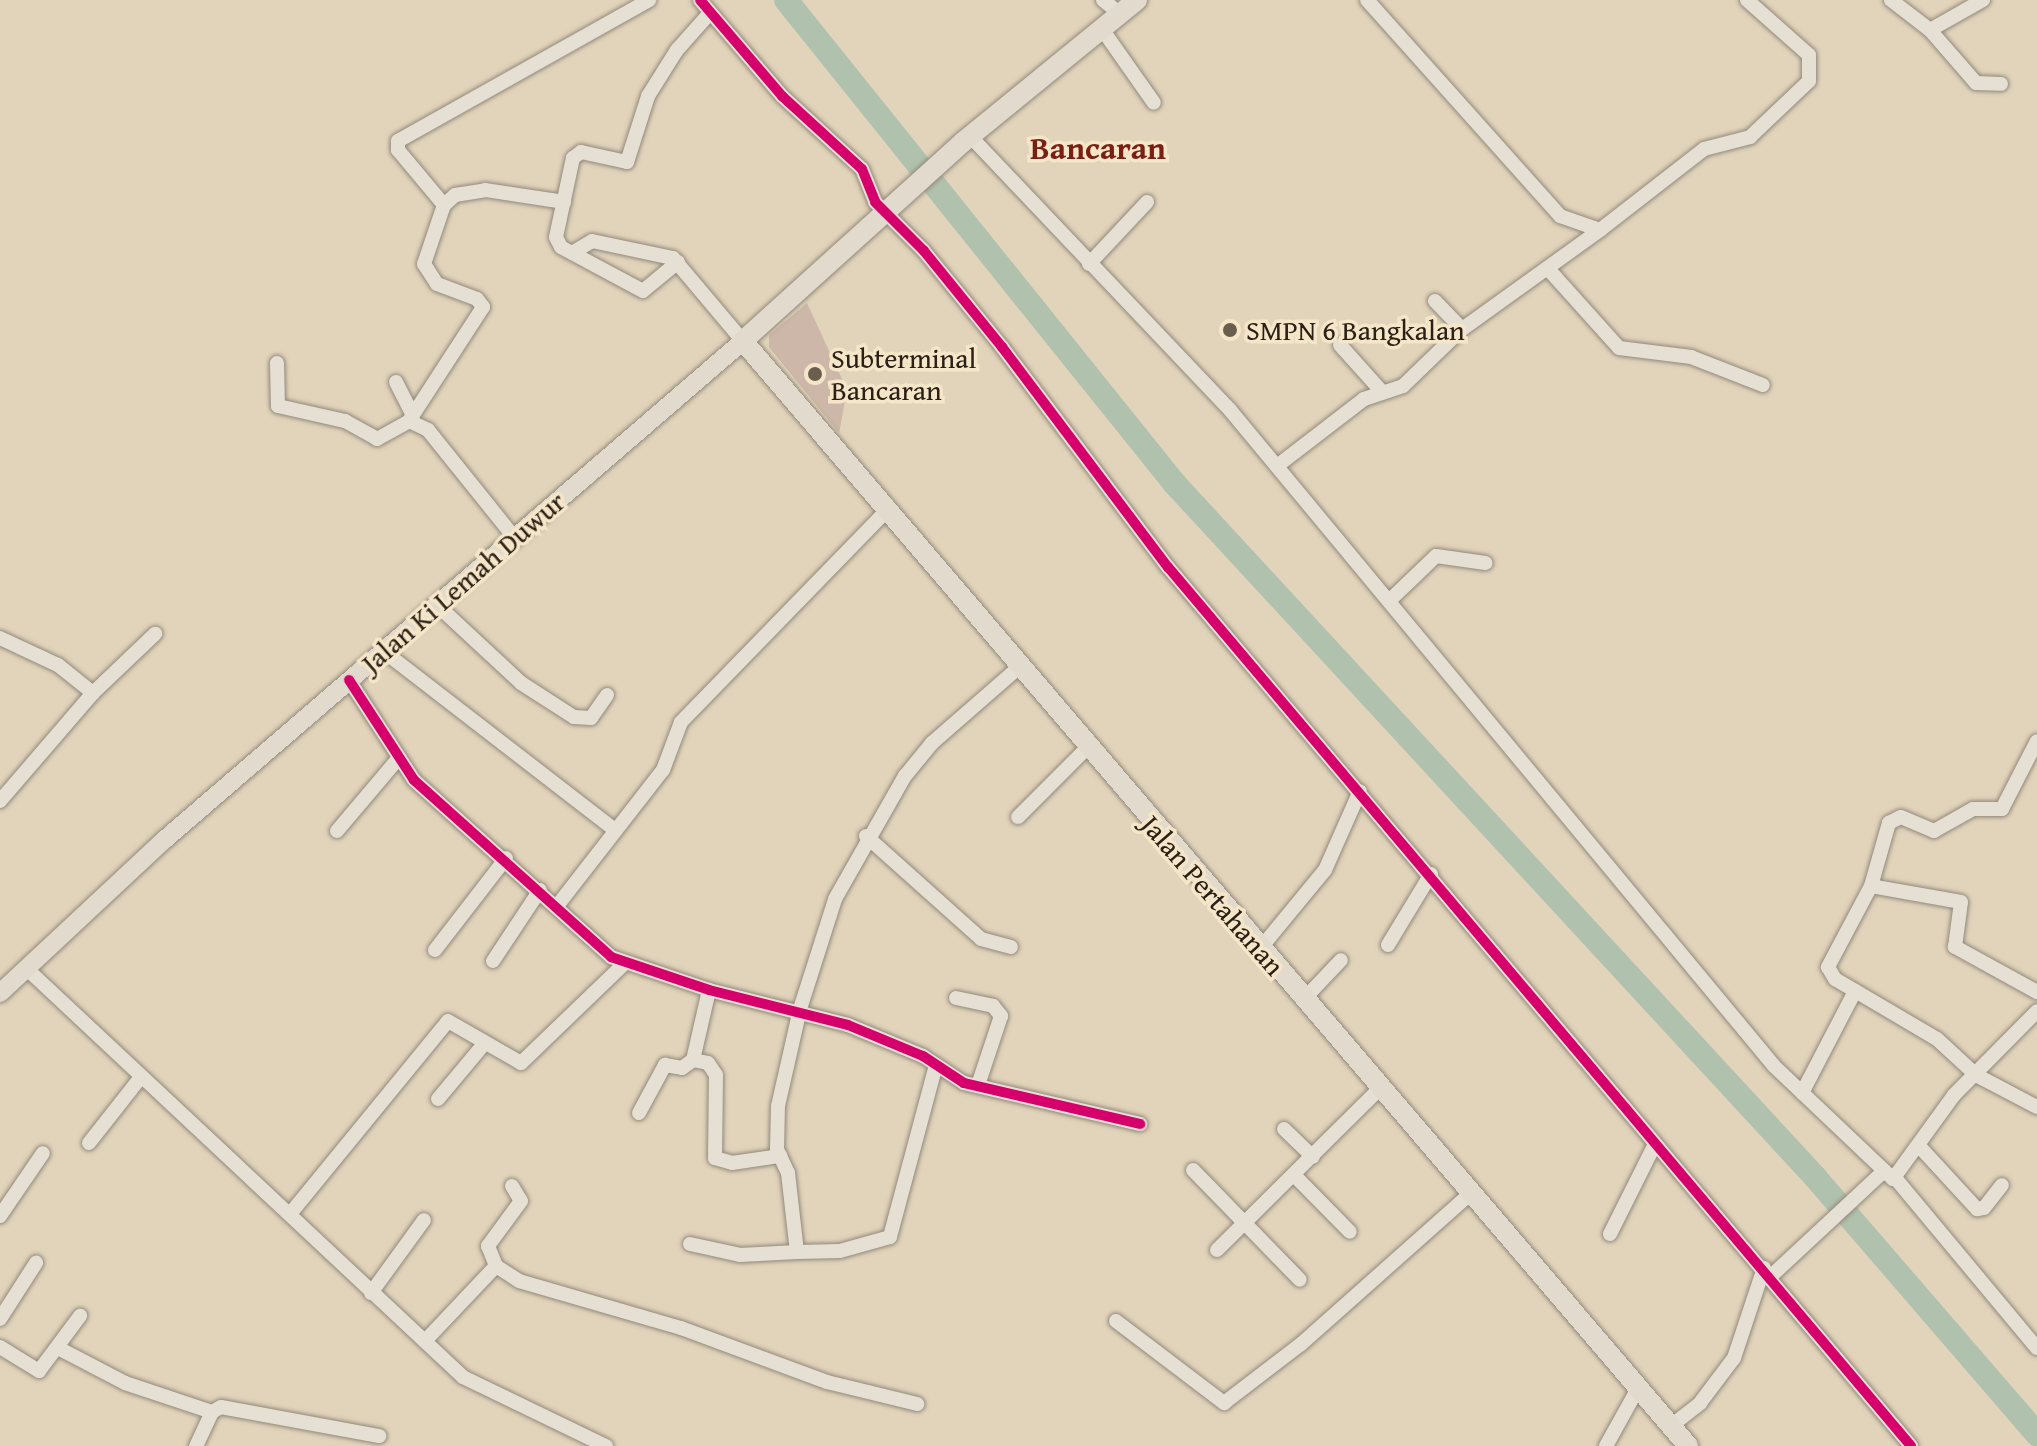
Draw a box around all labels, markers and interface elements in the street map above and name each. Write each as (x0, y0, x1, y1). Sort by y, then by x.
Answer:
district label: Bancaran (1030, 129, 1166, 167)
place label: SMPN 6 Bangkalan (1246, 313, 1465, 347)
marker: SMPN 6 Bangkalan (1221, 321, 1239, 339)
place label: Subterminal Bancaran (831, 341, 976, 407)
marker: Subterminal Bancaran (806, 365, 824, 383)
street label: Jalan Ki Lemah Duwur (354, 484, 572, 680)
street label: Jalan Pertahanan (1134, 808, 1292, 982)

